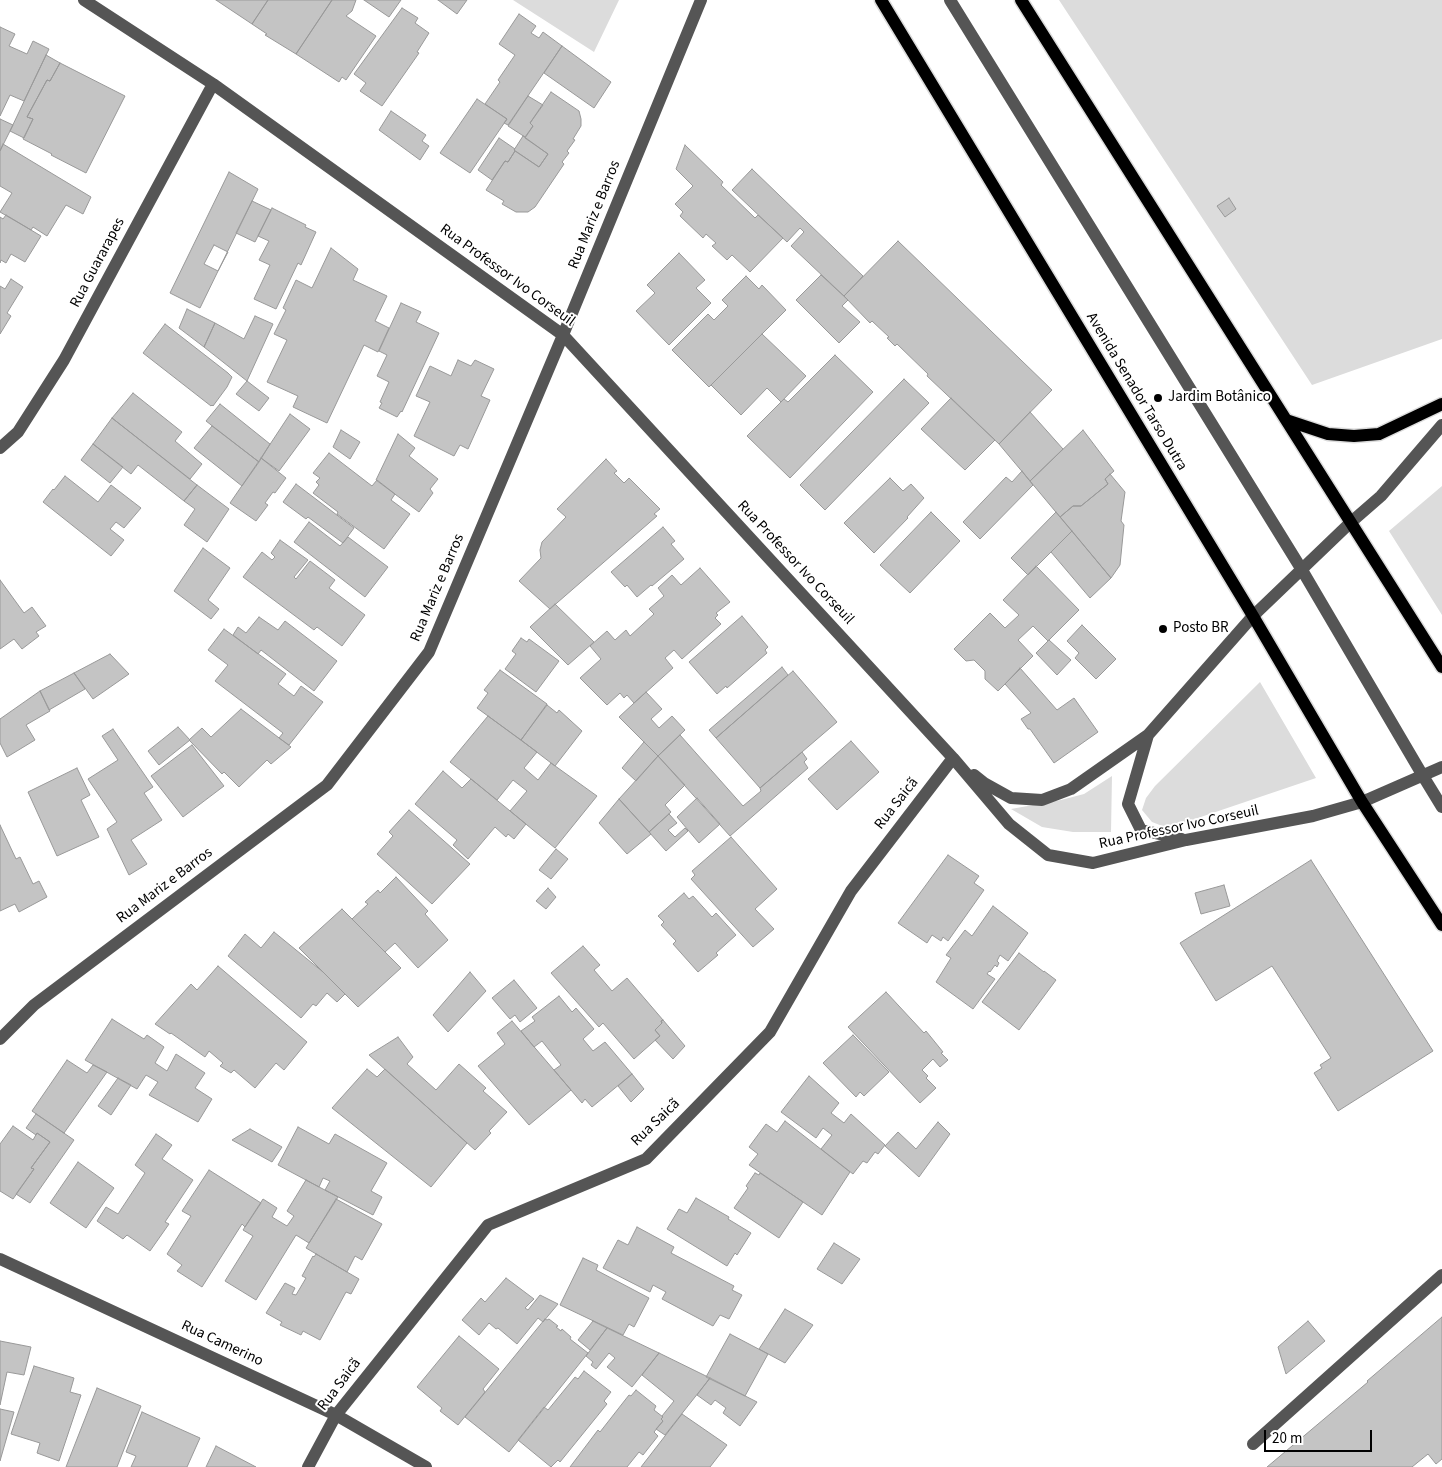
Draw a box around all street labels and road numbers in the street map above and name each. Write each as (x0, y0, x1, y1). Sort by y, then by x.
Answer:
street label: Rua Mariz e Barros (565, 158, 625, 272)
street label: Rua Guararapes (67, 215, 129, 311)
street label: Rua Professor Ivo Corseuil (436, 221, 578, 331)
street label: Avenida Senador Tarso Dutra (1082, 310, 1190, 474)
street label: Rua Professor Ivo Corseuil (733, 497, 857, 629)
street label: Rua Mariz e Barros (407, 531, 469, 645)
street label: Rua Saicã (871, 775, 923, 833)
street label: Rua Professor Ivo Corseuil (1098, 802, 1260, 854)
street label: Rua Mariz e Barros (113, 844, 217, 928)
street label: Rua Saicã (628, 1095, 684, 1151)
street label: Rua Camerino (178, 1317, 266, 1371)
street label: Rua Saicã (315, 1355, 365, 1415)

